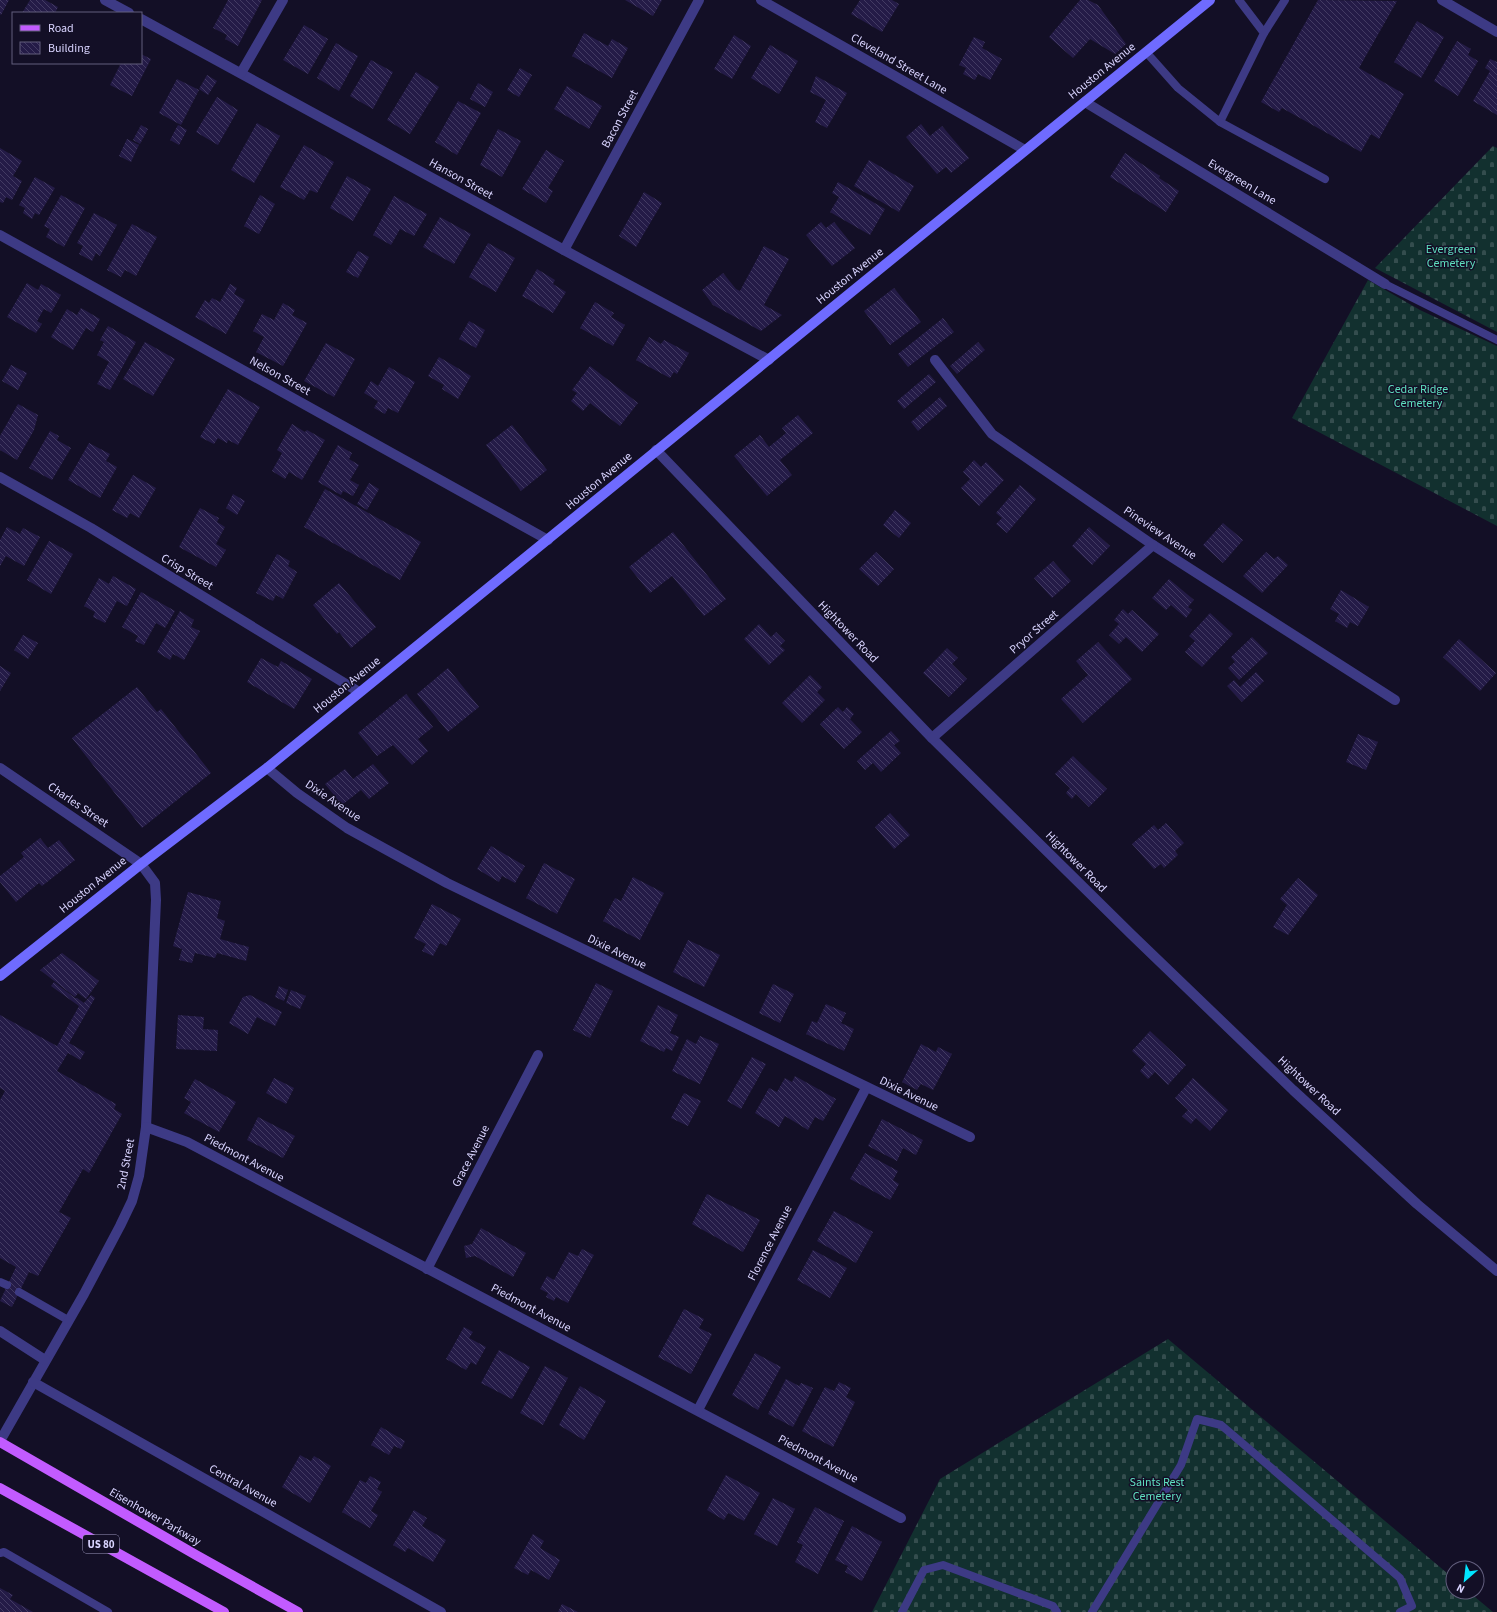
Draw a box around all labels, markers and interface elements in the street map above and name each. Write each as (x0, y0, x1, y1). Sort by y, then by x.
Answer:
legend (12, 12, 142, 64)
text: Road (48, 20, 74, 37)
street label: Cleveland Street Lane (848, 29, 951, 99)
street label: Houston Avenue (1065, 39, 1139, 103)
text: Building (48, 40, 90, 57)
street label: Bacon Street (598, 87, 642, 151)
street label: Hanson Street (426, 154, 496, 204)
street label: Evergreen Lane (1205, 155, 1279, 209)
park label: Evergreen Cemetery (1426, 241, 1476, 272)
street label: Houston Avenue (813, 244, 887, 308)
street label: Nelson Street (246, 352, 314, 400)
park label: Cedar Ridge Cemetery (1388, 381, 1448, 412)
street label: Houston Avenue (562, 448, 636, 514)
street label: Pineview Avenue (1120, 502, 1200, 564)
street label: Crisp Street (158, 550, 216, 594)
street label: Hightower Road (814, 597, 882, 667)
street label: Pryor Street (1006, 606, 1062, 658)
street label: Houston Avenue (310, 653, 384, 717)
street label: Dixie Avenue (302, 776, 364, 826)
street label: Charles Street (44, 778, 112, 832)
street label: Hightower Road (1042, 828, 1110, 896)
street label: Houston Avenue (56, 853, 130, 917)
street label: Dixie Avenue (585, 930, 650, 974)
street label: Hightower Road (1274, 1052, 1344, 1120)
street label: Dixie Avenue (877, 1072, 942, 1116)
street label: Grace Avenue (448, 1122, 494, 1190)
street label: Piedmont Avenue (201, 1130, 287, 1186)
street label: 2nd Street (113, 1137, 139, 1191)
street label: Florence Avenue (744, 1202, 796, 1284)
street label: Piedmont Avenue (488, 1280, 574, 1336)
street label: Piedmont Avenue (775, 1431, 861, 1487)
street label: Central Avenue (206, 1460, 280, 1512)
park label: Saints Rest Cemetery (1130, 1474, 1184, 1505)
street label: Eisenhower Parkway (106, 1484, 204, 1550)
road number: US 80 (83, 1535, 119, 1553)
north arrow (1445, 1560, 1485, 1600)
text: N (1454, 1580, 1467, 1597)

